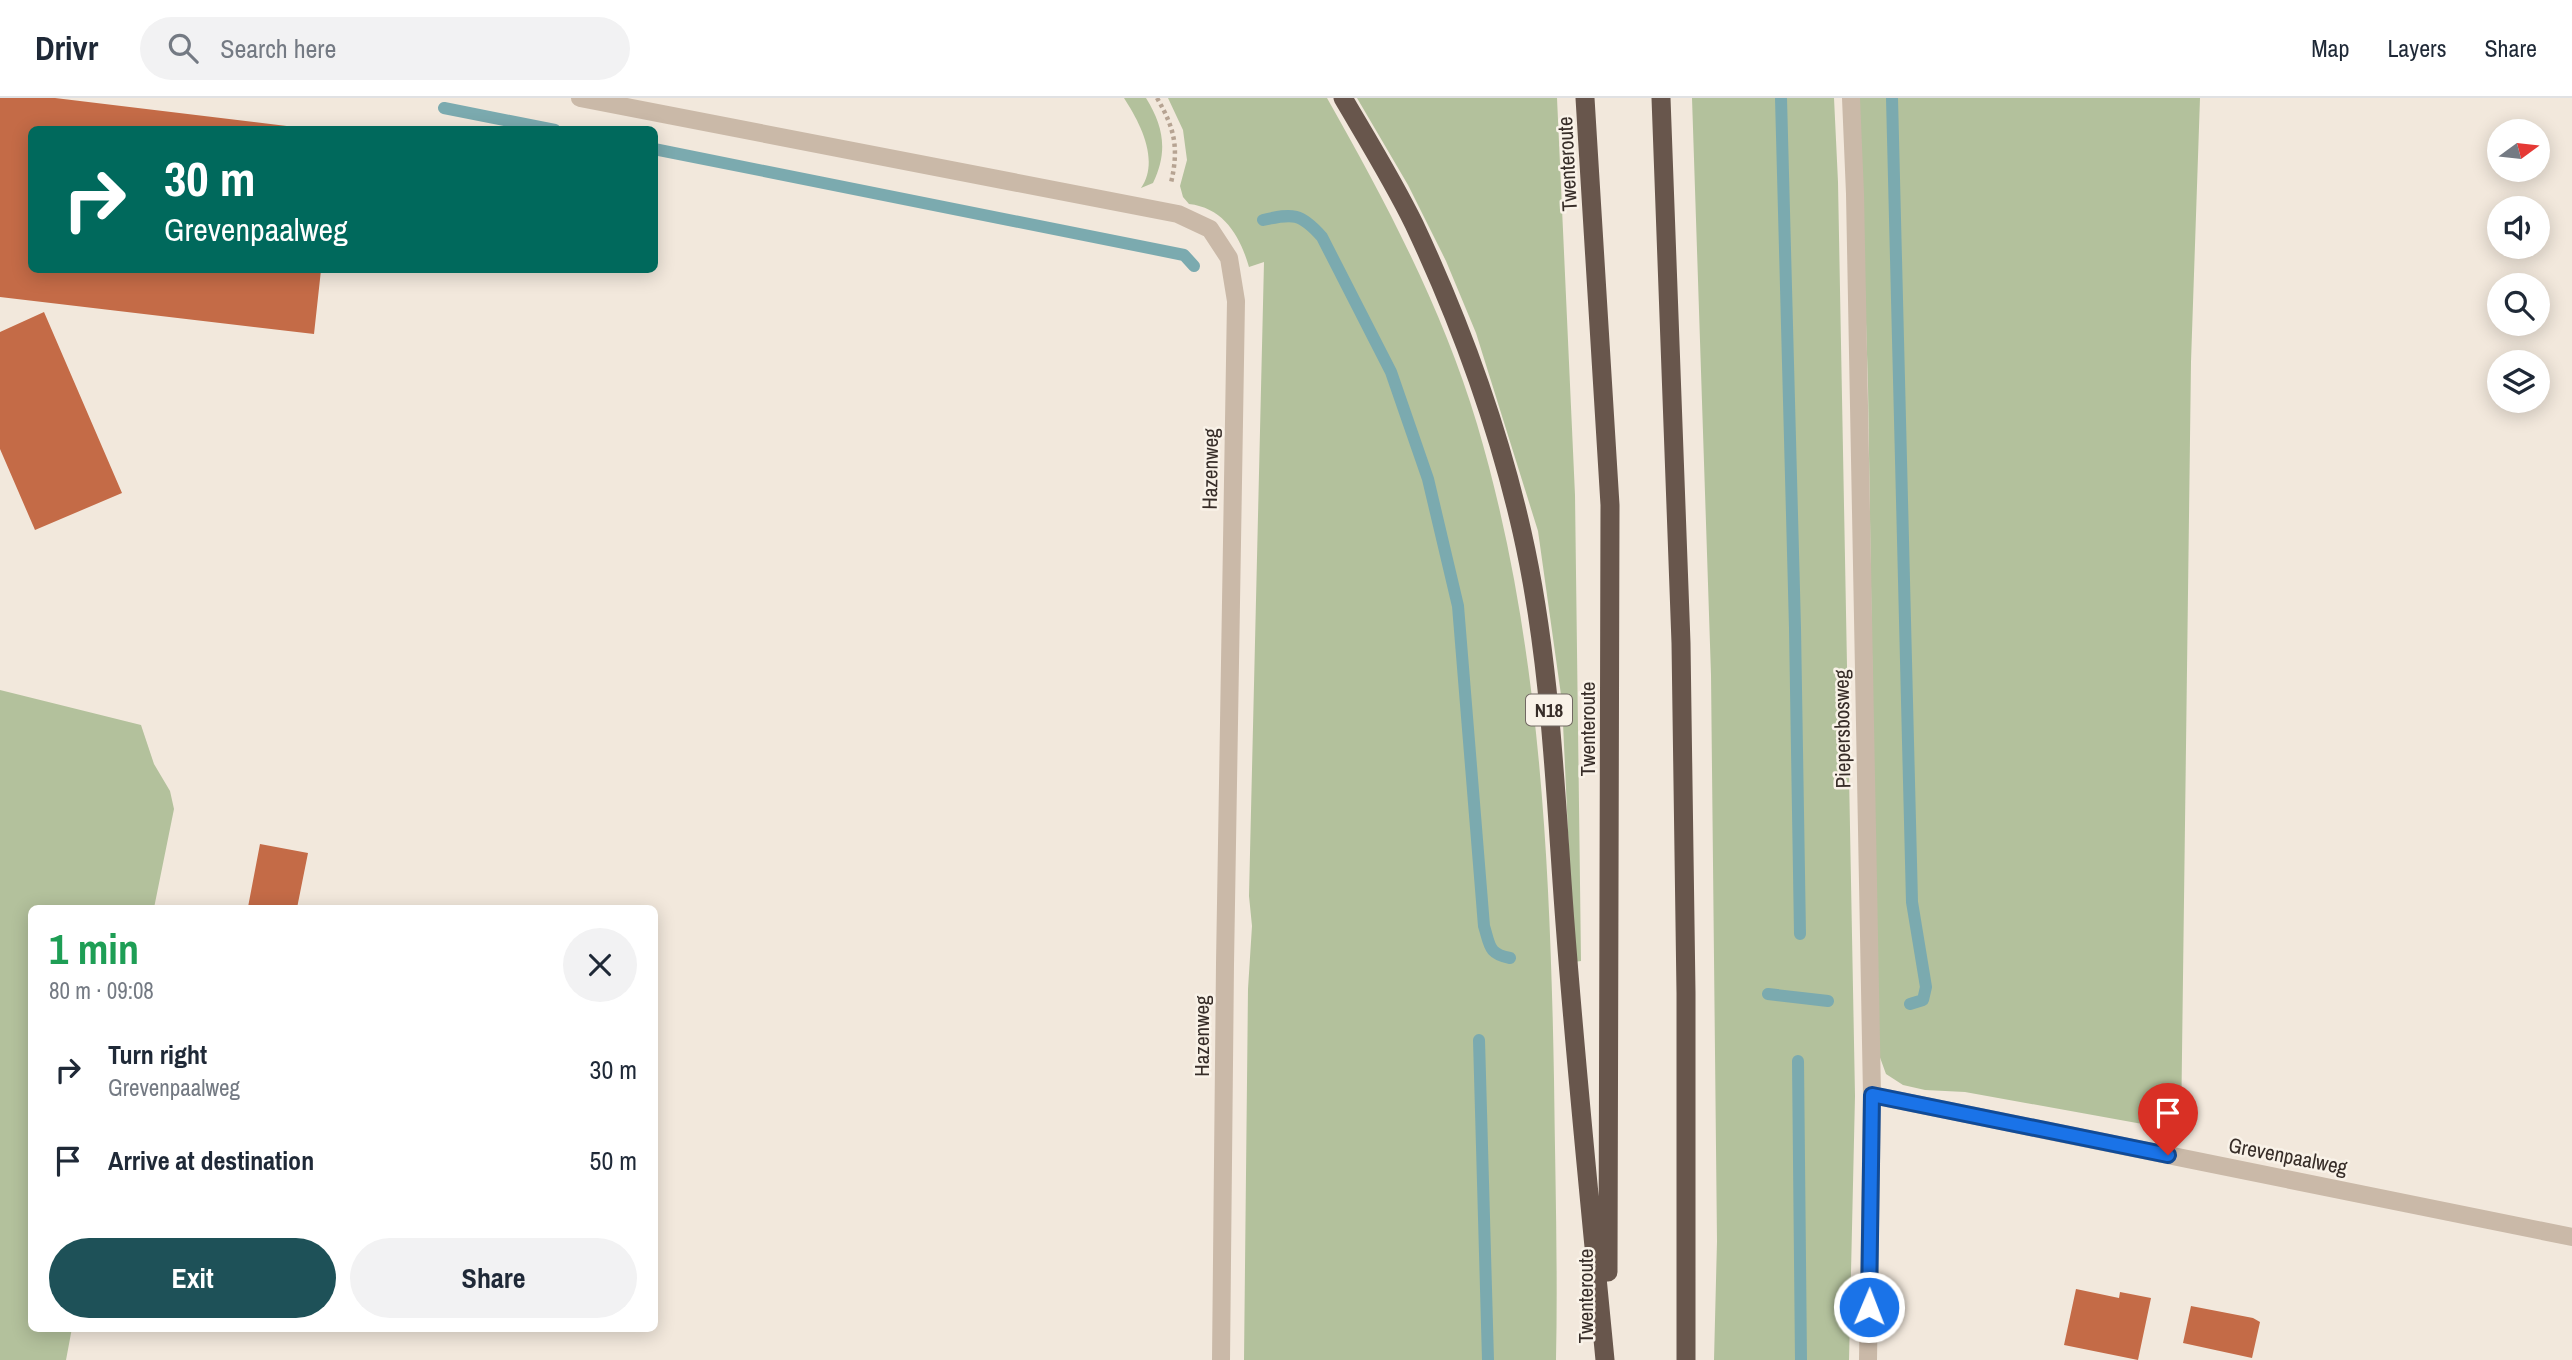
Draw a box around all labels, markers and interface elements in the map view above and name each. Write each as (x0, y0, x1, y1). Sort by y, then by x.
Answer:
search box (140, 17, 630, 80)
text: Drivr (35, 26, 98, 70)
icon: search (164, 29, 202, 67)
text: Search here (220, 31, 336, 66)
text: Map (2311, 32, 2349, 64)
text: Layers (2387, 32, 2446, 64)
text: Share (2484, 32, 2537, 64)
street label: Twenteroute (1550, 116, 1584, 212)
north arrow (2487, 119, 2550, 182)
map controls (2487, 119, 2550, 413)
text: 30 m (164, 145, 256, 211)
icon: right (49, 154, 140, 245)
button: sound (2487, 196, 2550, 259)
text: Grevenpaalweg (164, 208, 348, 251)
button: search (2487, 273, 2550, 336)
button: layers (2487, 350, 2550, 413)
street label: Hazenweg (1195, 428, 1225, 510)
street label: Piepersbosweg (1826, 669, 1858, 789)
street label: Twenteroute (1573, 682, 1602, 776)
road number: N18 (1526, 694, 1572, 726)
text: 1 min (49, 921, 139, 977)
button: close (563, 928, 637, 1002)
text: 80 m · 09:08 (49, 975, 154, 1006)
street label: Hazenweg (1187, 995, 1216, 1077)
text: Turn right (108, 1037, 207, 1072)
icon: right (49, 1051, 87, 1089)
text: 30 m (590, 1052, 637, 1087)
text: Grevenpaalweg (108, 1072, 240, 1103)
pin (2138, 1083, 2198, 1155)
icon: arrive (2149, 1094, 2187, 1132)
street label: Grevenpaalweg (2226, 1130, 2350, 1182)
icon: arrive (49, 1142, 87, 1180)
text: Arrive at destination (108, 1143, 314, 1178)
text: 50 m (590, 1143, 637, 1178)
button: Exit (49, 1238, 336, 1318)
button: Share (350, 1238, 637, 1318)
street label: Twenteroute (1571, 1249, 1600, 1343)
position arrow (1832, 1270, 1906, 1344)

